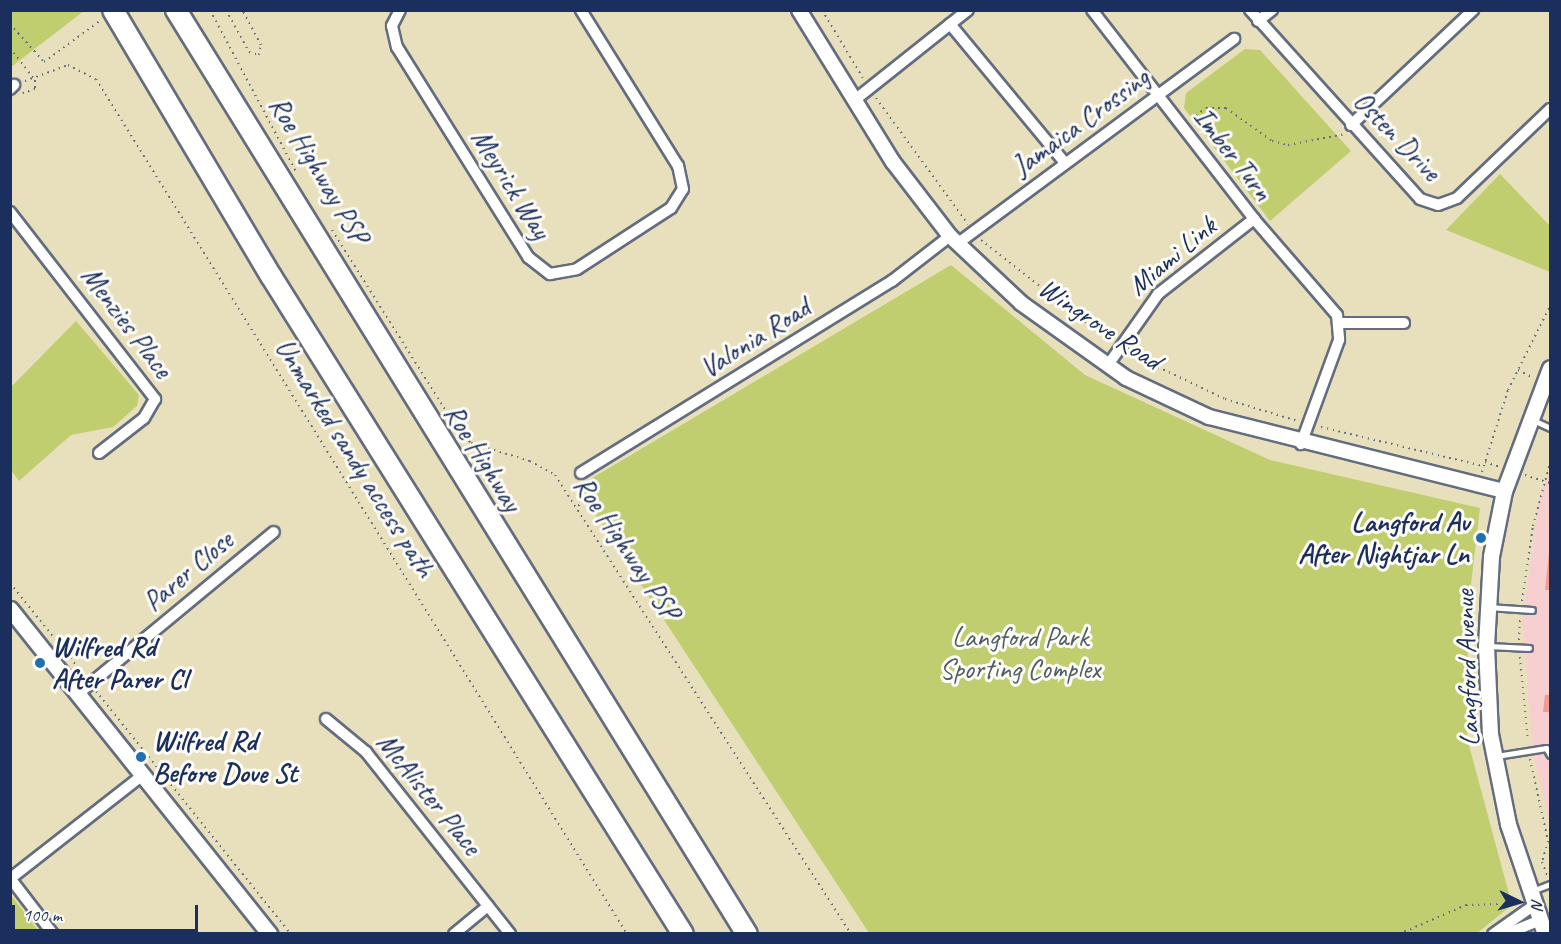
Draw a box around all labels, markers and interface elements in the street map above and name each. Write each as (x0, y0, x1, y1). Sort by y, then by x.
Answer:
street label: Jamaica Crossing (1006, 61, 1156, 183)
street label: Osten Drive (1346, 84, 1448, 188)
street label: Roe Highway PSP (262, 90, 376, 250)
street label: Imber Turn (1186, 101, 1280, 207)
street label: Meyrick Way (464, 123, 558, 245)
street label: Miami Link (1121, 209, 1223, 303)
street label: Menzies Place (74, 260, 180, 384)
street label: Wingrove Road (1032, 271, 1168, 377)
street label: Valonia Road (694, 291, 816, 385)
street label: Unmarked sandy access path (268, 332, 442, 584)
street label: Roe Highway (437, 398, 529, 518)
street label: Roe Highway PSP (567, 470, 687, 626)
place label: Langford Av After Nightjar Ln (1298, 505, 1469, 571)
street label: Parer Close (136, 524, 240, 618)
marker: Langford Av After Nightjar Ln (1474, 531, 1488, 545)
street label: Langford Avenue (1447, 589, 1487, 747)
park label: Langford Park Sporting Complex (940, 620, 1100, 686)
place label: Wilfred Rd After Parer Cl (52, 630, 188, 696)
marker: Wilfred Rd After Parer Cl (33, 656, 47, 670)
place label: Wilfred Rd Before Dove St (153, 724, 298, 790)
street label: McAlister Place (369, 726, 489, 862)
marker: Wilfred Rd Before Dove St (134, 750, 148, 764)
north arrow (1489, 872, 1549, 932)
scale bar (15, 893, 201, 931)
text: N (1527, 898, 1547, 909)
text: 100 m (23, 904, 62, 926)

